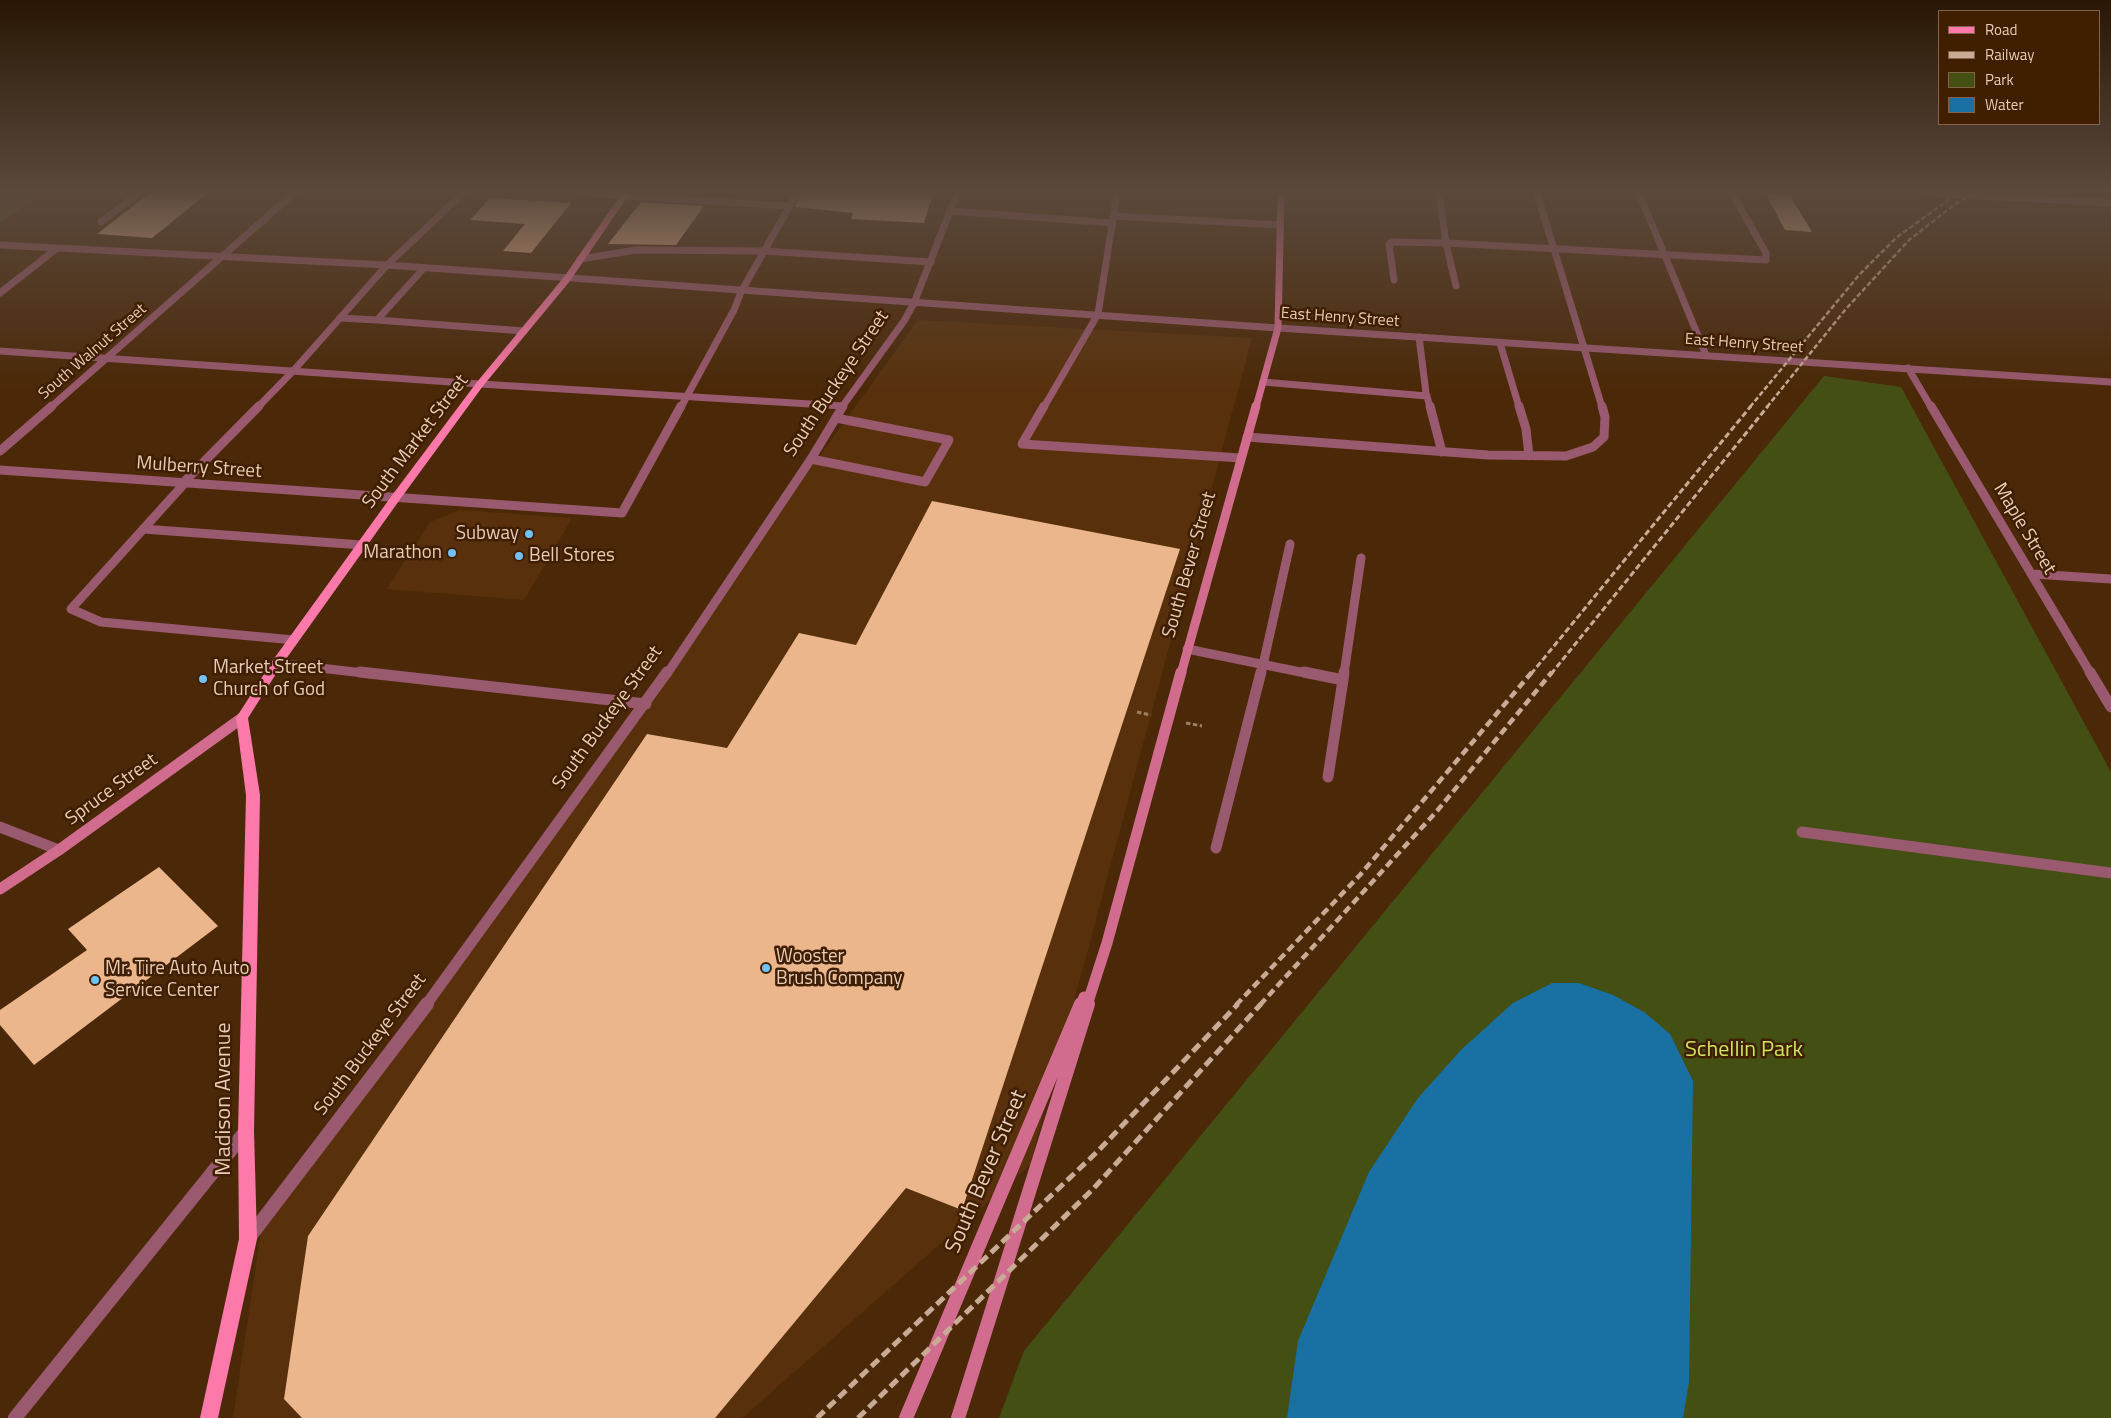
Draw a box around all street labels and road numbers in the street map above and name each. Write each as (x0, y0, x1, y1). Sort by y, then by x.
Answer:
street label: South Walnut Street (35, 300, 151, 404)
street label: East Henry Street (1280, 304, 1400, 332)
street label: South Buckeye Street (780, 306, 894, 462)
street label: East Henry Street (1684, 330, 1804, 358)
street label: South Market Street (358, 371, 474, 513)
street label: Mulberry Street (136, 452, 262, 484)
street label: Maple Street (1988, 479, 2060, 579)
street label: South Bever Street (1158, 489, 1222, 641)
street label: South Buckeye Street (548, 642, 668, 794)
street label: Spruce Street (62, 749, 162, 831)
street label: South Buckeye Street (310, 970, 432, 1120)
street label: Madison Avenue (212, 1022, 238, 1176)
street label: South Bever Street (941, 1086, 1033, 1258)

